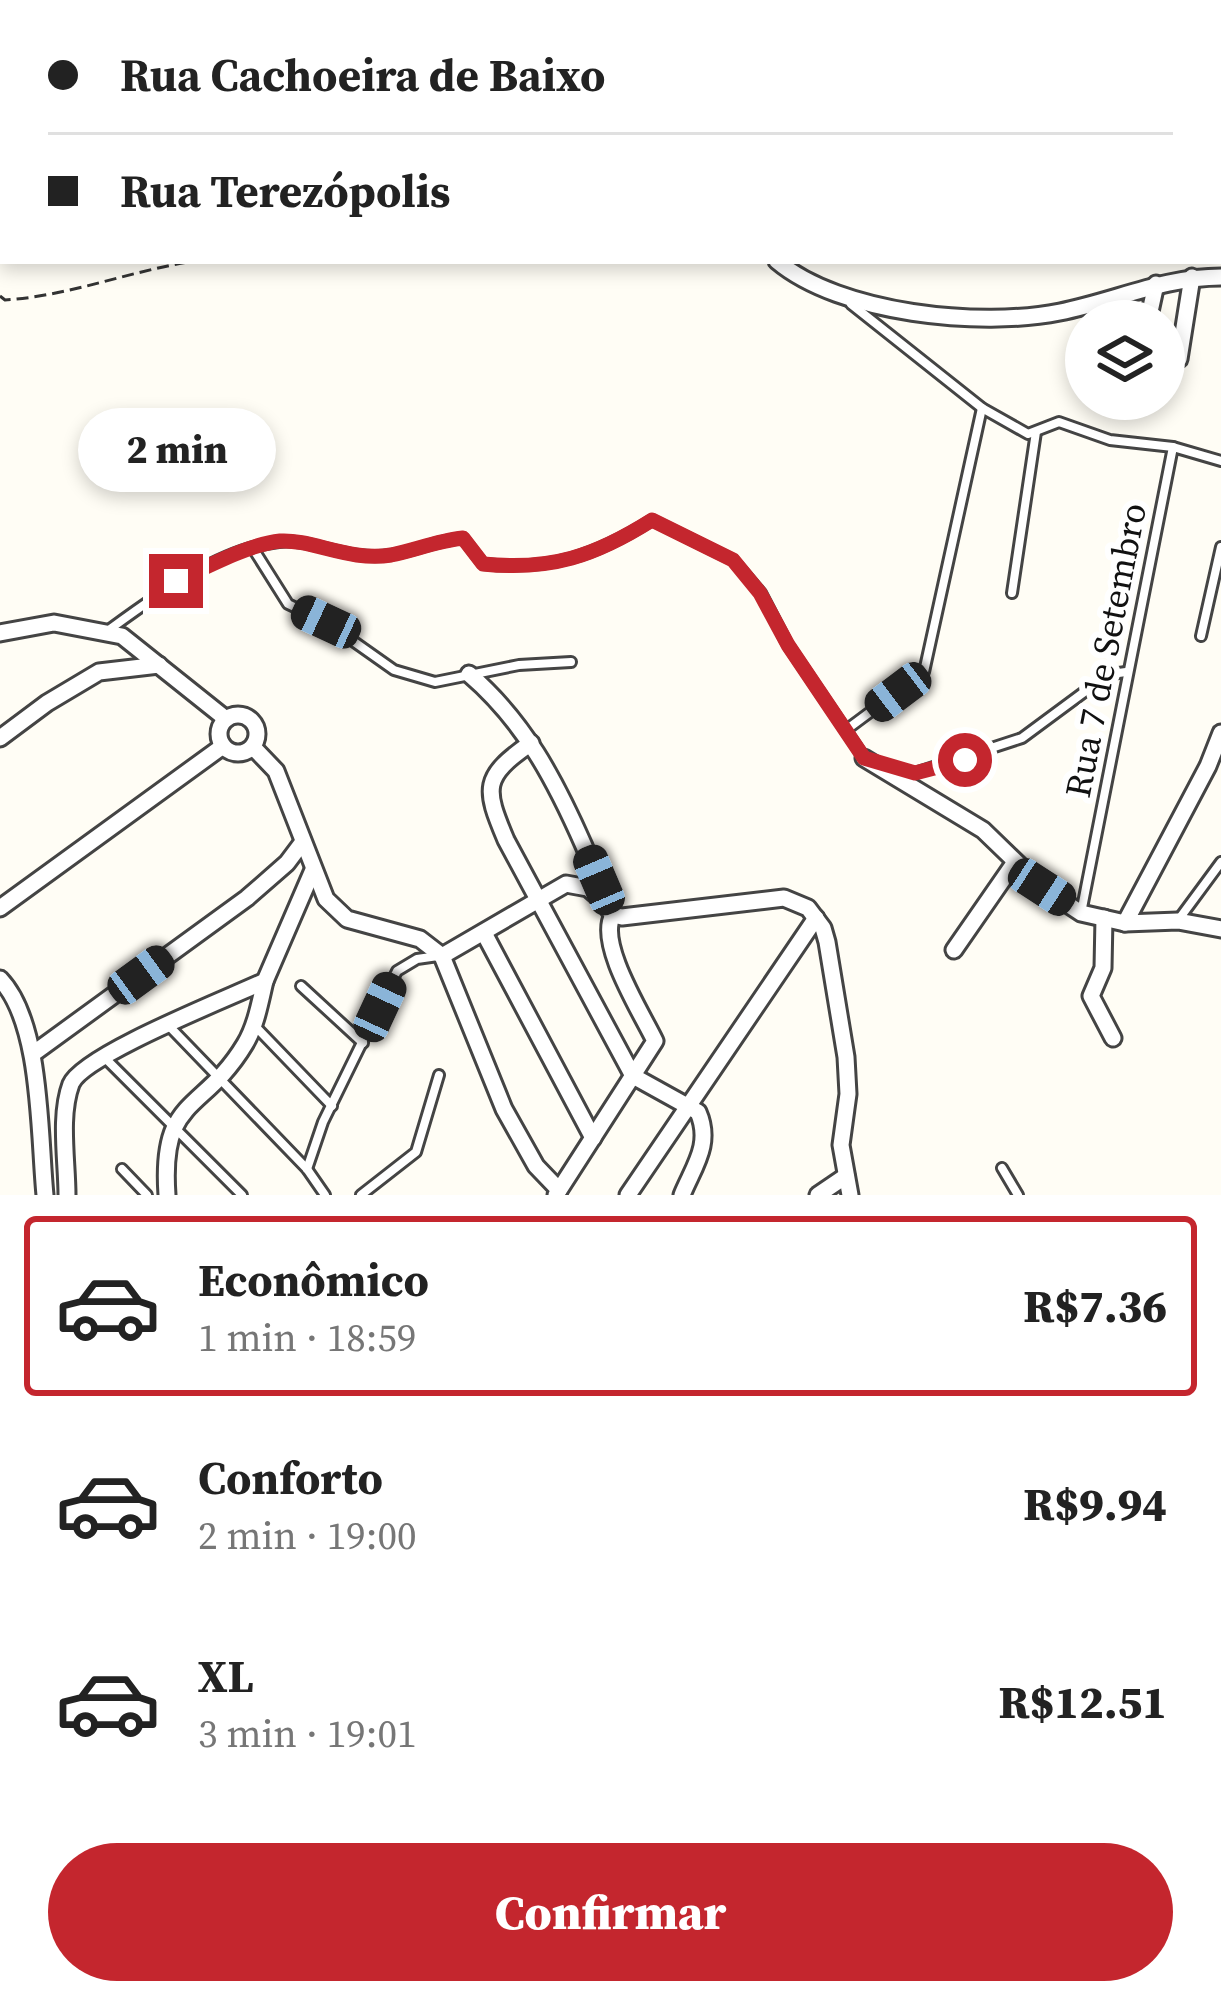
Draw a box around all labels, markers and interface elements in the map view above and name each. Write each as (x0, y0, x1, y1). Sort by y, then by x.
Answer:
text: Rua Cachoeira de Baixo (120, 44, 605, 106)
text: Rua Terezópolis (120, 160, 451, 222)
map controls (1065, 300, 1185, 420)
button: layers (1065, 300, 1185, 420)
callout: 2 min (77, 407, 275, 491)
text: 2 min (126, 423, 228, 476)
street label: Rua 7 de Setembro (1053, 499, 1158, 802)
route end (149, 554, 203, 608)
car (286, 590, 366, 654)
car (858, 656, 938, 728)
route start (938, 733, 992, 787)
car (568, 840, 630, 920)
car (1002, 852, 1082, 922)
car (101, 939, 181, 1011)
car (348, 967, 412, 1047)
text: Econômico (198, 1249, 429, 1311)
icon: car (54, 1252, 162, 1360)
text: R$7.36 (1023, 1275, 1167, 1337)
text: 1 min · 18:59 (198, 1311, 417, 1364)
text: Conforto (198, 1447, 383, 1509)
icon: car (54, 1450, 162, 1558)
text: R$9.94 (1023, 1473, 1167, 1535)
text: 2 min · 19:00 (198, 1509, 417, 1562)
text: XL (198, 1645, 254, 1707)
icon: car (54, 1648, 162, 1756)
text: R$12.51 (999, 1671, 1167, 1733)
text: 3 min · 19:01 (198, 1707, 417, 1760)
button: Confirmar (48, 1843, 1173, 1981)

